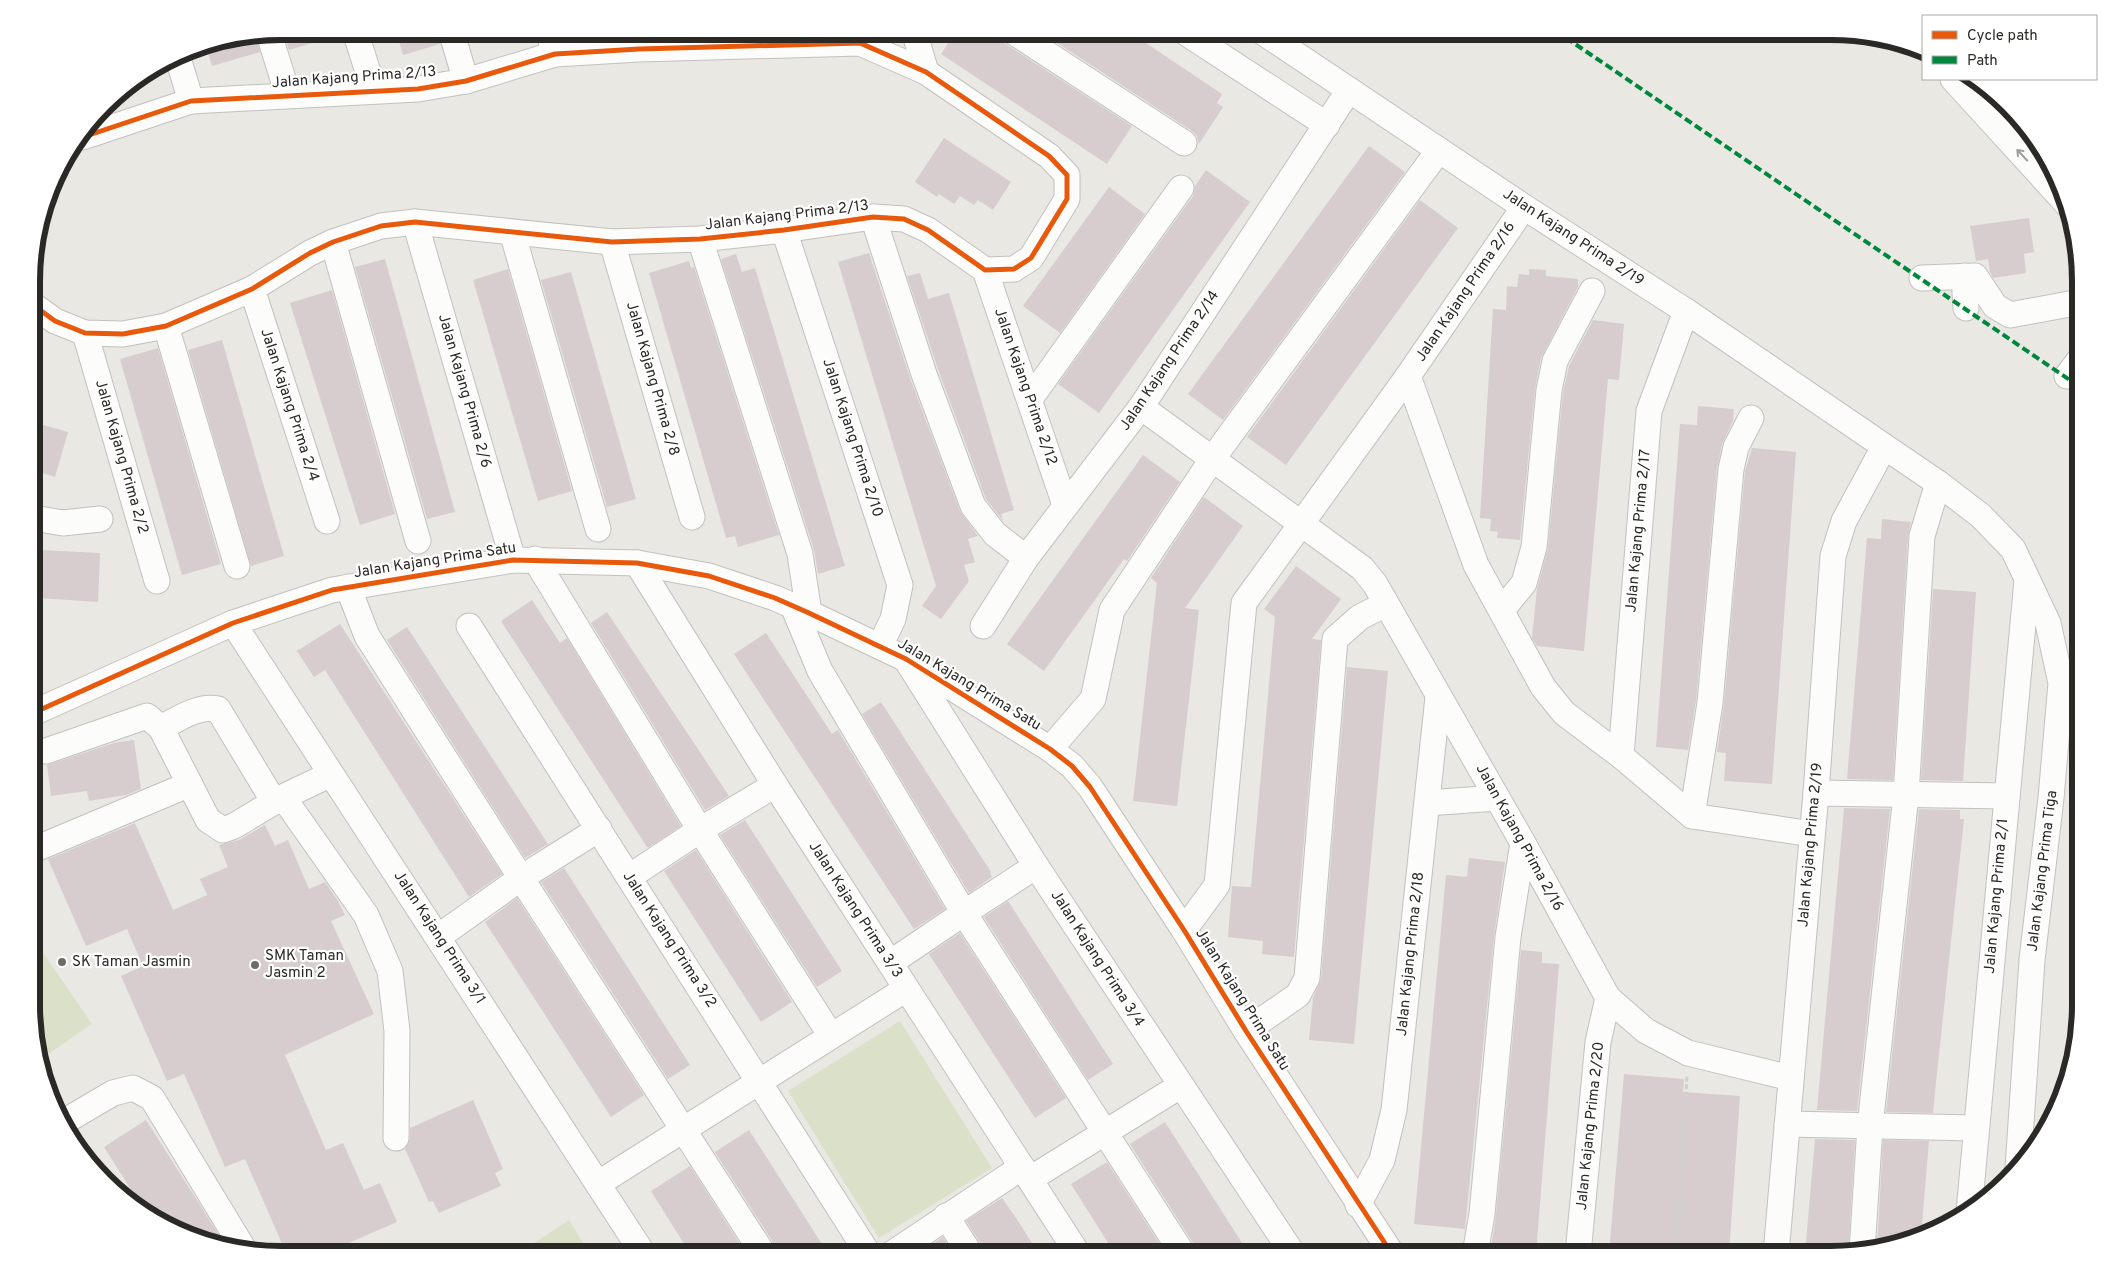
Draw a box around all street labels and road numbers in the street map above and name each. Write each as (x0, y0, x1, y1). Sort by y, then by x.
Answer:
street label: Jalan Kajang Prima 2/13 (271, 63, 437, 93)
street label: Jalan Kajang Prima 2/19 (1499, 185, 1647, 291)
street label: Jalan Kajang Prima 2/13 (704, 197, 870, 235)
street label: Jalan Kajang Prima 2/16 (1412, 218, 1520, 366)
street label: Jalan Kajang Prima 2/14 (1116, 287, 1224, 435)
street label: Jalan Kajang Prima 2/8 (621, 300, 683, 458)
street label: Jalan Kajang Prima 2/12 (989, 306, 1061, 468)
street label: Jalan Kajang Prima 2/6 (433, 312, 495, 470)
street label: Jalan Kajang Prima 2/4 (255, 326, 323, 484)
street label: Jalan Kajang Prima 2/10 (817, 356, 887, 520)
street label: Jalan Kajang Prima 2/2 (90, 378, 152, 536)
street label: Jalan Kajang Prima 2/17 (1622, 448, 1656, 613)
street label: Jalan Kajang Prima Satu (352, 539, 518, 583)
street label: Jalan Kajang Prima Satu (894, 635, 1044, 735)
street label: Jalan Kajang Prima 2/16 (1471, 761, 1567, 915)
street label: Jalan Kajang Prima 2/19 (1794, 762, 1828, 928)
street label: Jalan Kajang Prima Tiga (2024, 789, 2062, 953)
street label: Jalan Kajang Prima 2/1 (1981, 817, 2013, 975)
street label: Jalan Kajang Prima 3/3 (804, 838, 906, 982)
street label: Jalan Kajang Prima 3/1 (389, 868, 489, 1008)
street label: Jalan Kajang Prima 3/2 (618, 868, 720, 1012)
street label: Jalan Kajang Prima 2/18 (1393, 871, 1429, 1037)
street label: Jalan Kajang Prima 3/4 (1046, 887, 1148, 1031)
street label: Jalan Kajang Prima Satu (1190, 925, 1294, 1075)
street label: Jalan Kajang Prima 2/20 (1573, 1041, 1609, 1211)

